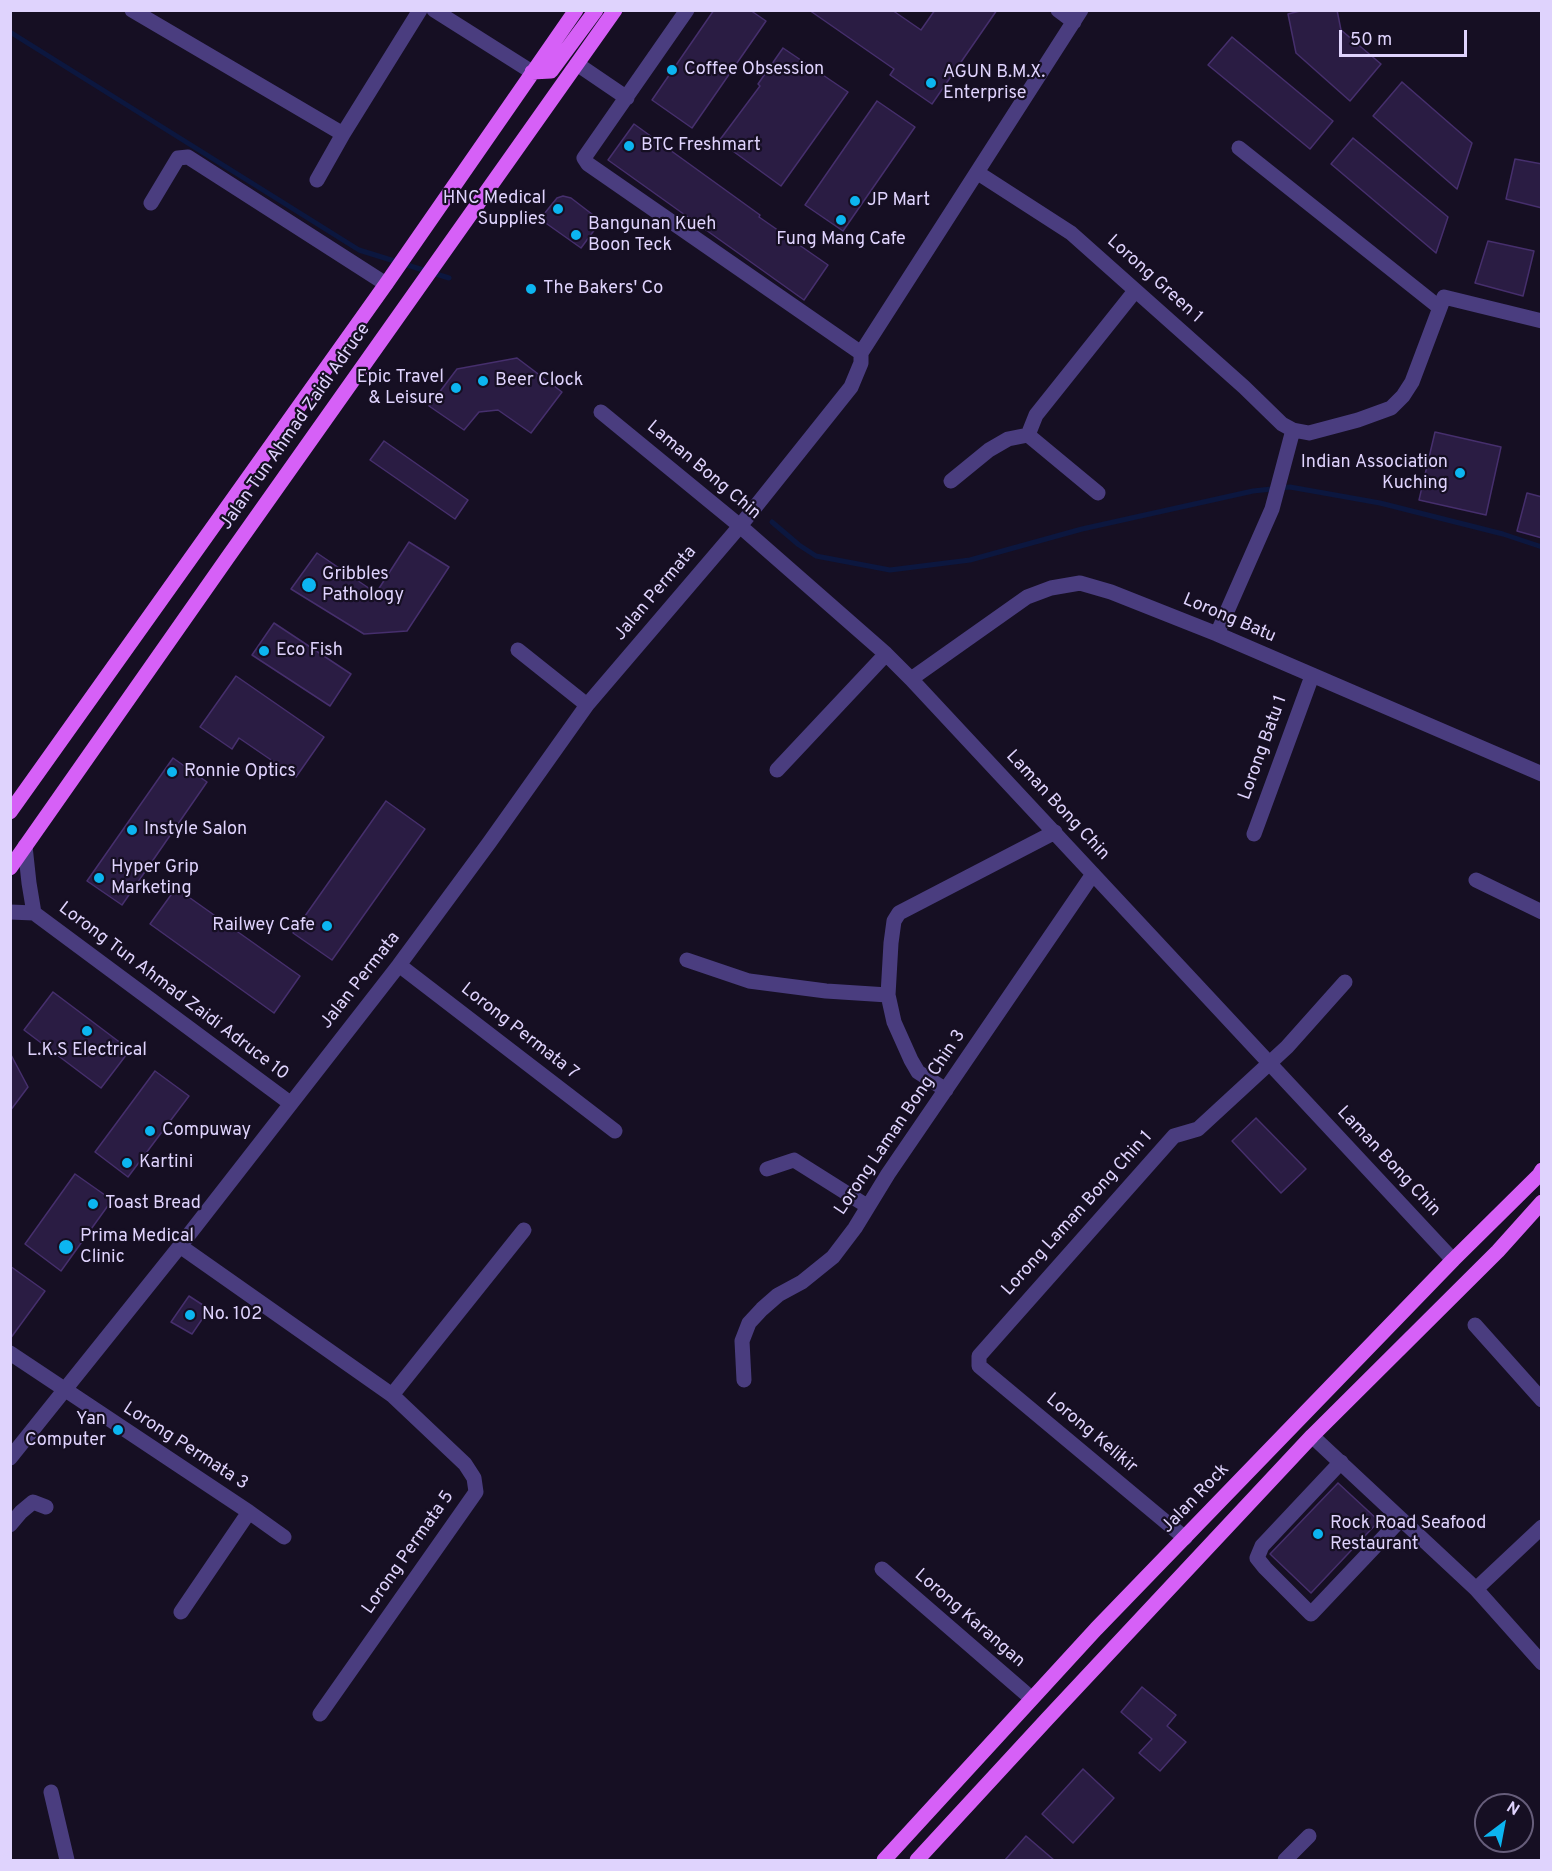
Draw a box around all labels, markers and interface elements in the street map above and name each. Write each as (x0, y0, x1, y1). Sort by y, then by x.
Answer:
scale bar (1342, 18, 1470, 56)
text: 50 m (1350, 29, 1392, 52)
place label: Coffee Obsession (684, 59, 824, 81)
place label: AGUN B.M.X. Enterprise (943, 62, 1045, 104)
marker: Coffee Obsession (665, 63, 679, 77)
marker: AGUN B.M.X. Enterprise (924, 76, 938, 90)
place label: BTC Freshmart (641, 135, 761, 157)
marker: BTC Freshmart (622, 139, 636, 153)
place label: HNC Medical Supplies (443, 188, 546, 230)
place label: JP Mart (867, 190, 930, 212)
marker: JP Mart (848, 194, 862, 208)
marker: HNC Medical Supplies (551, 202, 565, 216)
marker: Fung Mang Cafe (834, 213, 848, 227)
place label: Bangunan Kueh Boon Teck (588, 214, 716, 256)
marker: Bangunan Kueh Boon Teck (569, 228, 583, 242)
place label: Fung Mang Cafe (776, 229, 906, 251)
street label: Lorong Green 1 (1102, 231, 1206, 329)
place label: The Bakers' Co (543, 278, 663, 300)
marker: The Bakers' Co (524, 282, 538, 296)
street label: Jalan Tun Ahmad Zaidi Adruce (216, 320, 376, 534)
place label: Epic Travel & Leisure (357, 367, 444, 410)
place label: Beer Clock (495, 370, 583, 392)
marker: Beer Clock (476, 374, 490, 388)
marker: Epic Travel & Leisure (449, 381, 463, 395)
street label: Laman Bong Chin (642, 417, 764, 525)
place label: Indian Association Kuching (1301, 452, 1448, 494)
marker: Indian Association Kuching (1453, 466, 1467, 480)
street label: Jalan Permata (610, 542, 702, 646)
place label: Gribbles Pathology (322, 564, 404, 606)
marker: Gribbles Pathology (300, 576, 318, 594)
street label: Lorong Batu (1179, 590, 1279, 648)
place label: Eco Fish (276, 640, 343, 662)
marker: Eco Fish (257, 644, 271, 658)
street label: Lorong Batu 1 (1235, 693, 1293, 803)
street label: Laman Bong Chin (1001, 747, 1113, 865)
place label: Ronnie Optics (184, 761, 296, 783)
marker: Ronnie Optics (165, 765, 179, 779)
place label: Instyle Salon (144, 819, 247, 841)
marker: Instyle Salon (125, 823, 139, 837)
place label: Hyper Grip Marketing (111, 857, 199, 900)
marker: Hyper Grip Marketing (92, 871, 106, 885)
street label: Lorong Tun Ahmad Zaidi Adruce 10 (54, 898, 292, 1086)
place label: Railwey Cafe (212, 915, 315, 937)
marker: Railwey Cafe (320, 919, 334, 933)
street label: Jalan Permata (317, 928, 405, 1034)
street label: Lorong Permata 7 (456, 979, 582, 1085)
marker: L.K.S Electrical (80, 1024, 94, 1038)
street label: Lorong Laman Bong Chin 3 (831, 1026, 971, 1220)
place label: L.K.S Electrical (27, 1040, 147, 1062)
street label: Laman Bong Chin (1332, 1103, 1444, 1221)
place label: Compuway (162, 1120, 251, 1142)
marker: Compuway (143, 1124, 157, 1138)
street label: Lorong Laman Bong Chin 1 (998, 1127, 1158, 1301)
place label: Kartini (139, 1152, 193, 1174)
marker: Kartini (120, 1156, 134, 1170)
place label: Toast Bread (105, 1193, 201, 1215)
marker: Toast Bread (86, 1197, 100, 1211)
place label: Prima Medical Clinic (80, 1226, 194, 1268)
marker: Prima Medical Clinic (57, 1238, 75, 1256)
place label: No. 102 (202, 1304, 262, 1326)
marker: No. 102 (183, 1308, 197, 1322)
street label: Lorong Kelikir (1041, 1389, 1141, 1479)
street label: Lorong Permata 3 (118, 1398, 252, 1496)
place label: Yan Computer (25, 1409, 106, 1452)
marker: Yan Computer (111, 1423, 125, 1437)
street label: Jalan Rock (1157, 1460, 1235, 1538)
street label: Lorong Permata 5 (358, 1487, 460, 1619)
place label: Rock Road Seafood Restaurant (1330, 1513, 1486, 1556)
marker: Rock Road Seafood Restaurant (1311, 1527, 1325, 1541)
street label: Lorong Karangan (909, 1565, 1029, 1673)
north arrow (1474, 1793, 1534, 1853)
text: N (1502, 1798, 1523, 1821)

